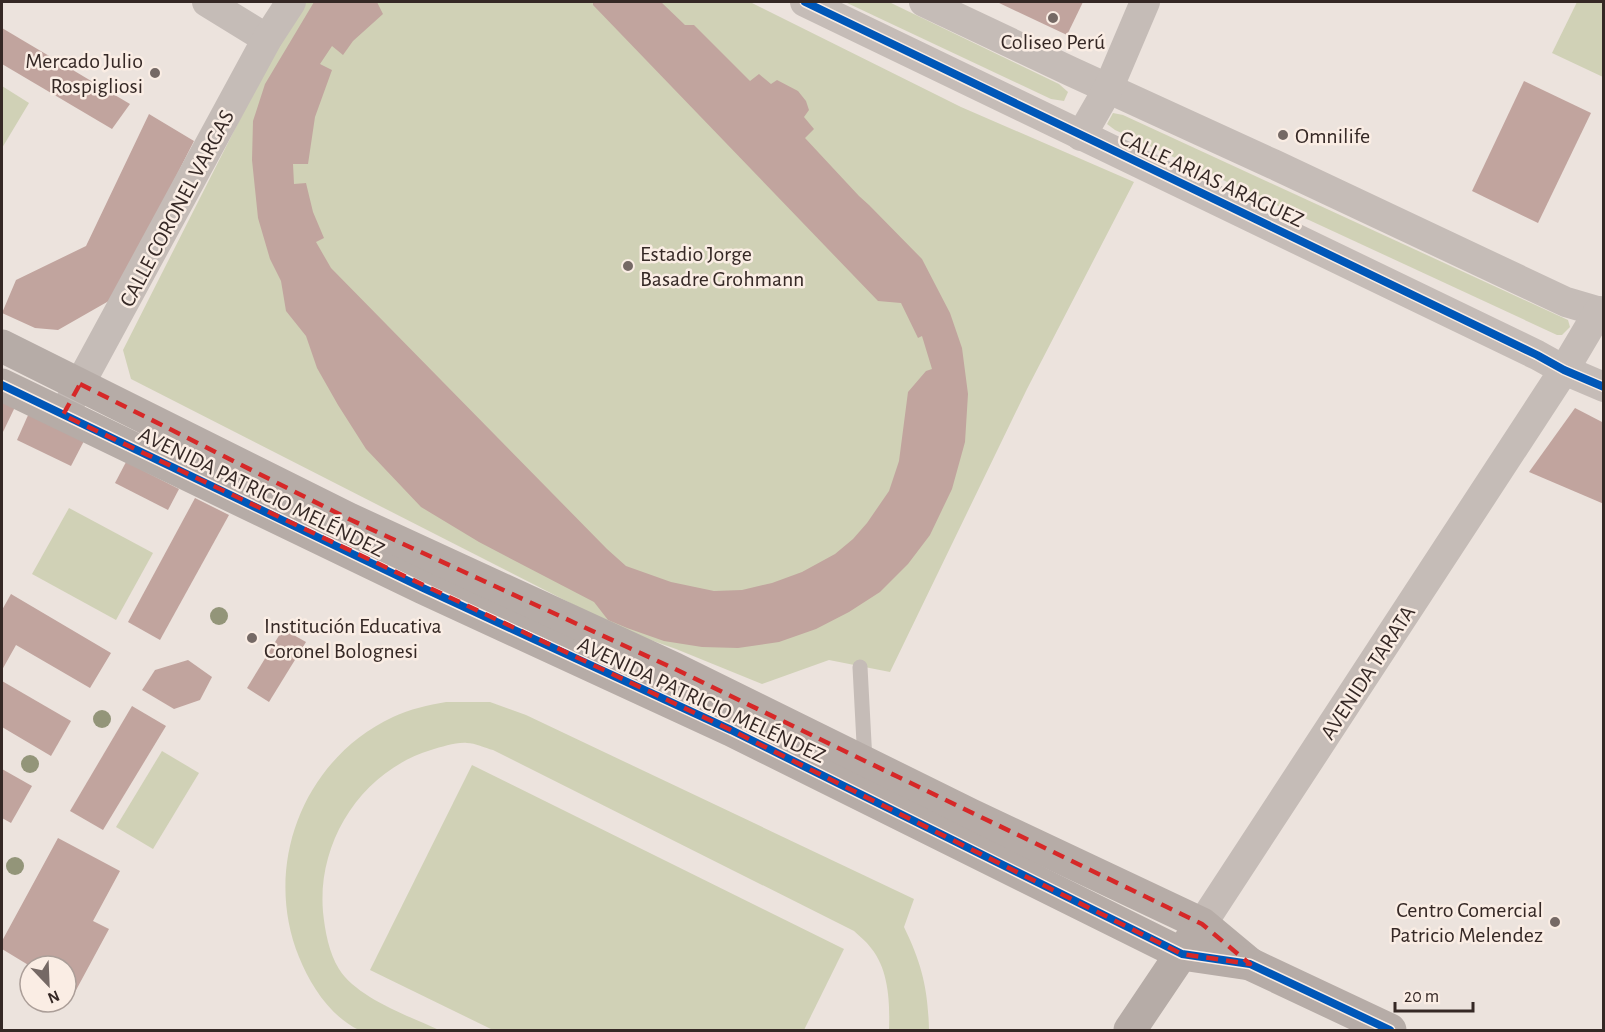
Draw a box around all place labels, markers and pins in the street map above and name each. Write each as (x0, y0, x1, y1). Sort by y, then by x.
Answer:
marker: Coliseo Perú (1046, 11, 1060, 25)
place label: Coliseo Perú (1001, 31, 1105, 53)
place label: Mercado Julio Rospigliosi (25, 50, 143, 97)
marker: Mercado Julio Rospigliosi (148, 66, 162, 80)
place label: Omnilife (1295, 125, 1370, 147)
marker: Omnilife (1276, 128, 1290, 142)
place label: Estadio Jorge Basadre Grohmann (640, 243, 804, 290)
marker: Estadio Jorge Basadre Grohmann (621, 259, 635, 273)
place label: Institución Educativa Coronel Bolognesi (264, 615, 442, 662)
marker: Institución Educativa Coronel Bolognesi (245, 631, 259, 645)
place label: Centro Comercial Patricio Melendez (1390, 899, 1543, 946)
marker: Centro Comercial Patricio Melendez (1548, 915, 1562, 929)

